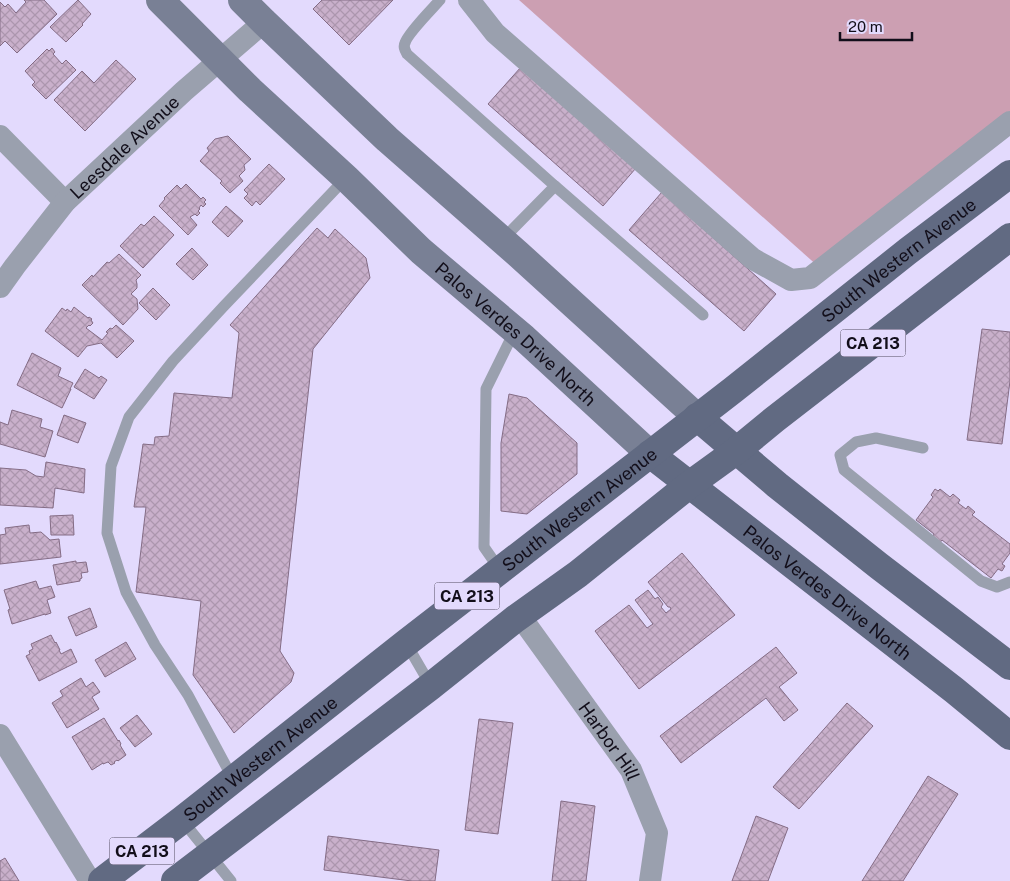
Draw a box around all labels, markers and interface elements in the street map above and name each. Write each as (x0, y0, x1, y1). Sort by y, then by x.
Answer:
scale bar (840, 10, 912, 42)
text: 20 m (848, 18, 883, 35)
street label: Leesdale Avenue (65, 91, 183, 203)
street label: South Western Avenue (817, 193, 980, 326)
street label: Palos Verdes Drive North (431, 257, 601, 410)
road number: CA 213 (840, 329, 906, 356)
street label: South Western Avenue (498, 443, 661, 576)
street label: Palos Verdes Drive North (739, 520, 916, 664)
road number: CA 213 (434, 582, 500, 610)
street label: South Western Avenue (179, 691, 341, 826)
street label: Harbor Hill (575, 697, 645, 783)
road number: CA 213 (110, 838, 174, 864)

